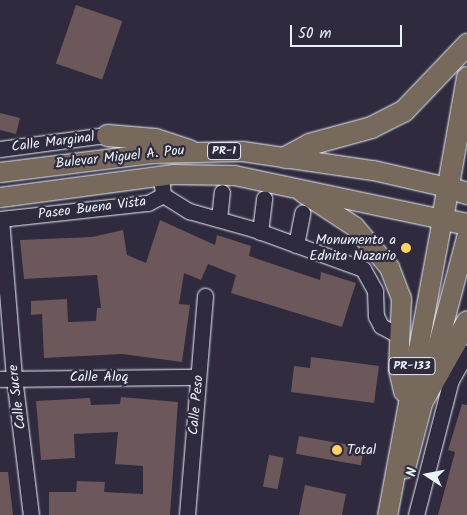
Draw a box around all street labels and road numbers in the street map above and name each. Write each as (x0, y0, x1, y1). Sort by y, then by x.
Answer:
street label: Calle Marginal (11, 129, 95, 155)
street label: Bulevar Miguel A. Pou (55, 142, 185, 172)
road number: PR-1 (206, 142, 242, 160)
street label: Paseo Buena Vista (37, 193, 147, 223)
road number: PR-133 (388, 356, 436, 376)
street label: Calle Sucre (5, 364, 29, 430)
street label: Calle Aloq (70, 369, 128, 385)
street label: Calle Peso (185, 374, 207, 436)

